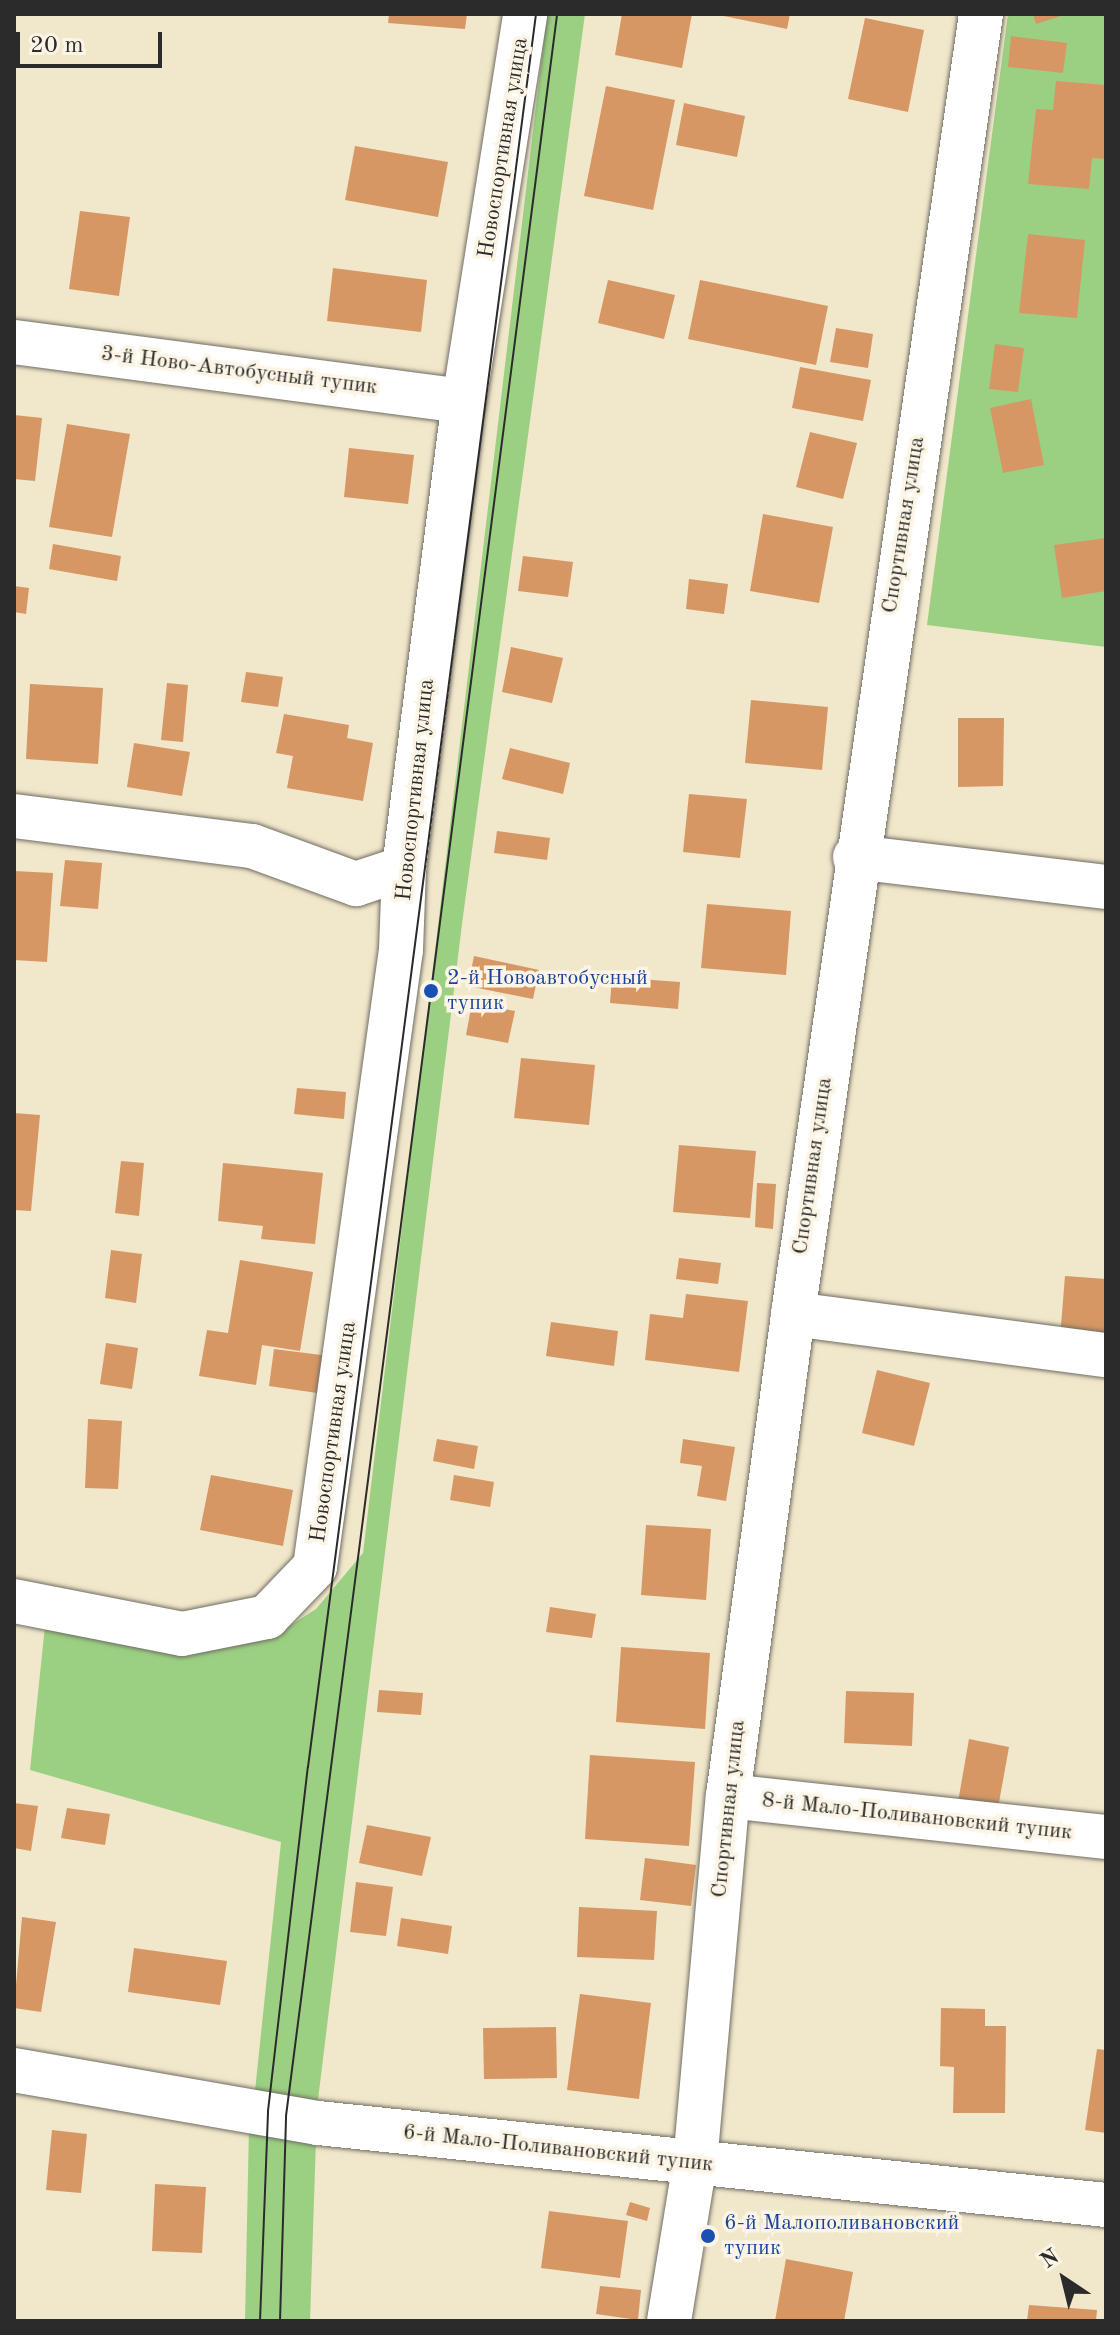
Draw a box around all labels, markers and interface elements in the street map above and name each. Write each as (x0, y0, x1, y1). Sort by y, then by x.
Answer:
scale bar (20, 16, 166, 66)
text: 20 m (30, 34, 84, 58)
street label: Новоспортивная улица (474, 36, 534, 260)
street label: 3-й Ново-Автобусный тупик (99, 341, 379, 401)
street label: Спортивная улица (877, 435, 931, 615)
street label: Новоспортивная улица (391, 678, 441, 902)
place label: 2-й Новоавтобусный тупик (447, 965, 648, 1016)
marker: 2-й Новоавтобусный тупик (422, 982, 440, 1000)
street label: Спортивная улица (787, 1076, 839, 1256)
street label: Новоспортивная улица (305, 1320, 363, 1544)
street label: Спортивная улица (707, 1719, 751, 1899)
street label: 8-й Мало-Поливановский тупик (761, 1788, 1073, 1846)
street label: 6-й Мало-Поливановский тупик (402, 2120, 714, 2178)
place label: 6-й Малополивановский тупик (724, 2210, 959, 2262)
marker: 6-й Малополивановский тупик (699, 2227, 717, 2245)
north arrow (1024, 2239, 1104, 2319)
text: N (1037, 2246, 1063, 2273)

